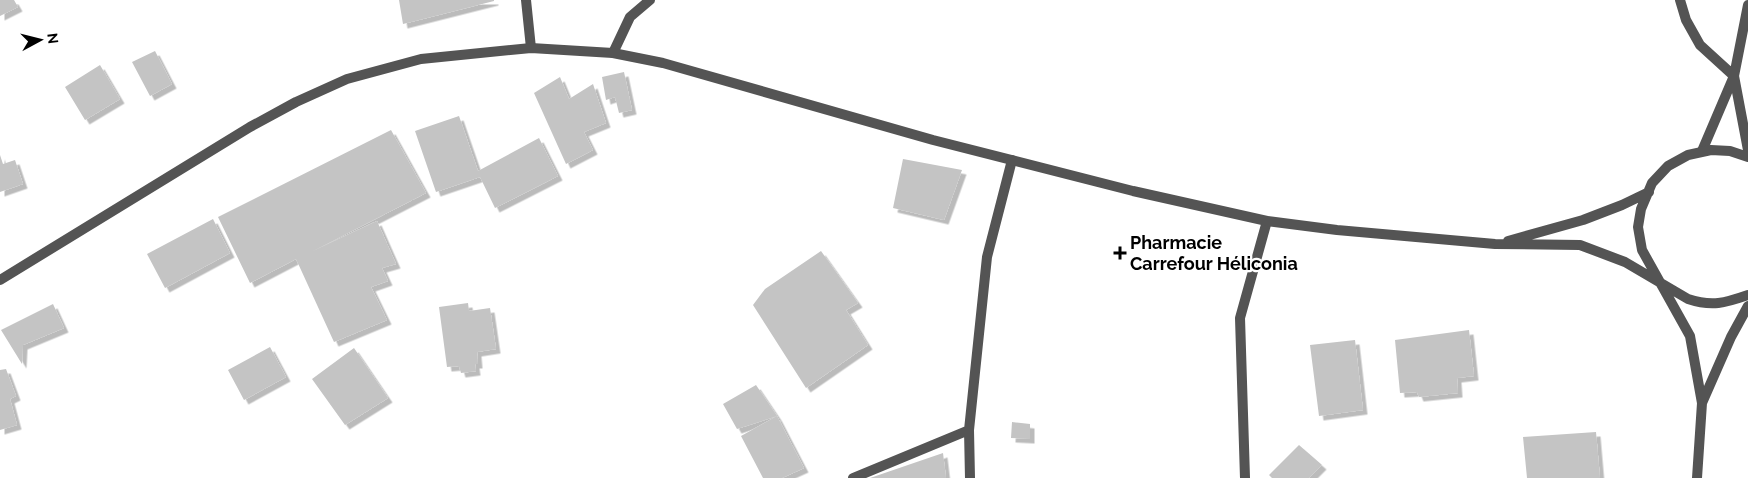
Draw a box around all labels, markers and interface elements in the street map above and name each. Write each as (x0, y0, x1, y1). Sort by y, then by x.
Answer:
north arrow (15, 15, 65, 65)
text: N (44, 32, 61, 45)
place label: Pharmacie Carrefour Héliconia (1130, 232, 1298, 274)
marker: Pharmacie Carrefour Héliconia (1114, 247, 1126, 259)

